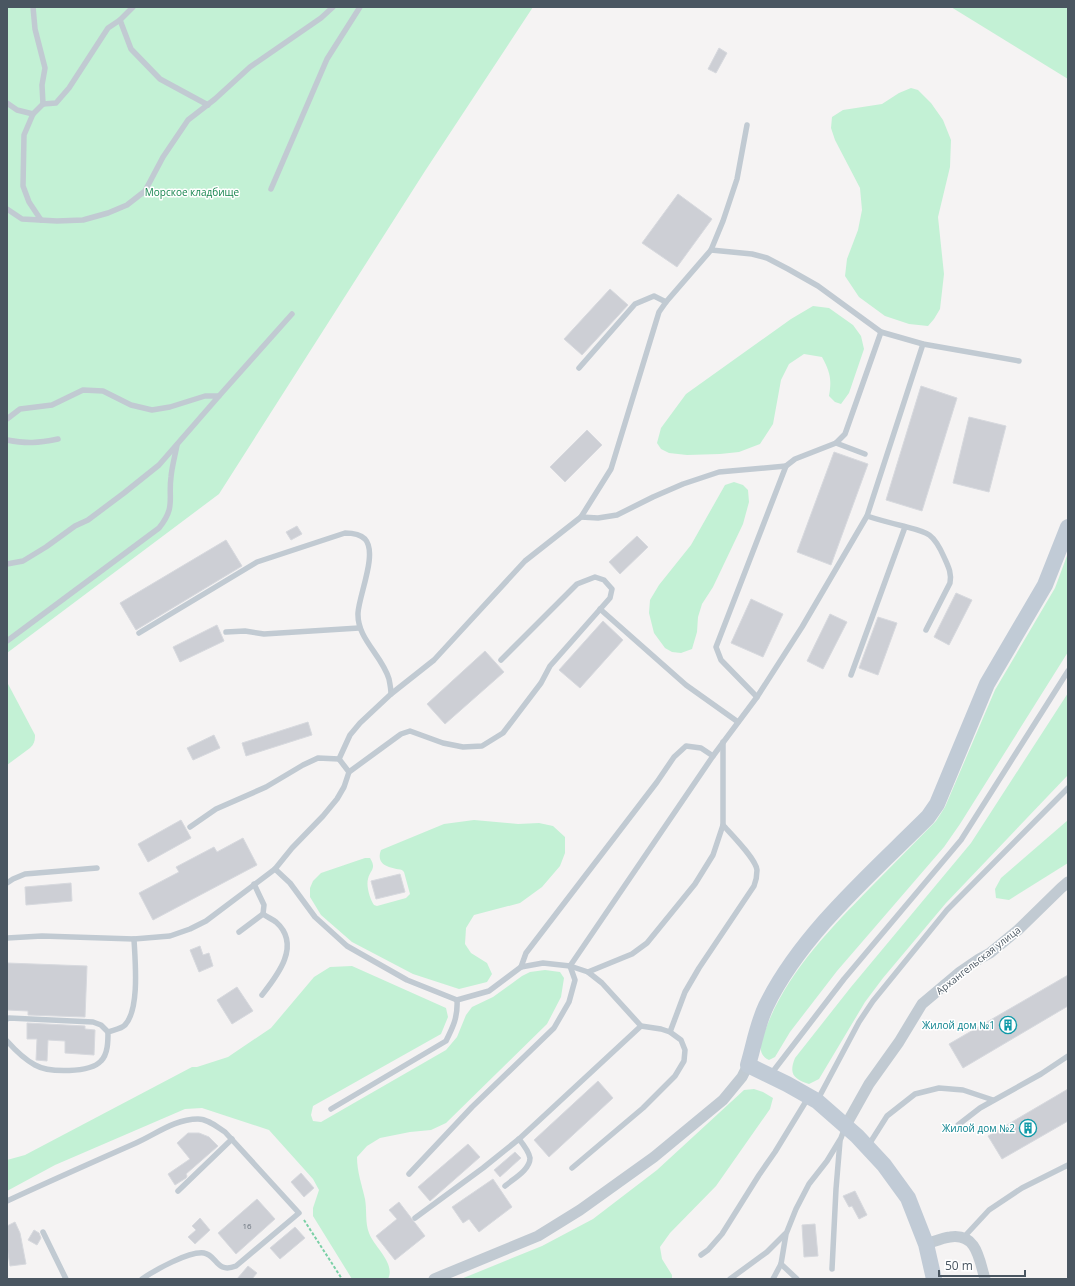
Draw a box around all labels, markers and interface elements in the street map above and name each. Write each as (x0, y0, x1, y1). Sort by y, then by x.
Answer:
park label: Морское кладбище (145, 185, 240, 199)
street label: Архангельская улица (933, 923, 1023, 997)
building icon: Жилой дом №1 (998, 1015, 1018, 1035)
place label: Жилой дом №1 (922, 1018, 995, 1032)
building icon: Жилой дом №2 (1018, 1118, 1038, 1138)
place label: Жилой дом №2 (942, 1121, 1015, 1135)
house number: 16 (242, 1220, 252, 1231)
scale bar (939, 1252, 1025, 1278)
text: 50 m (945, 1257, 973, 1274)

